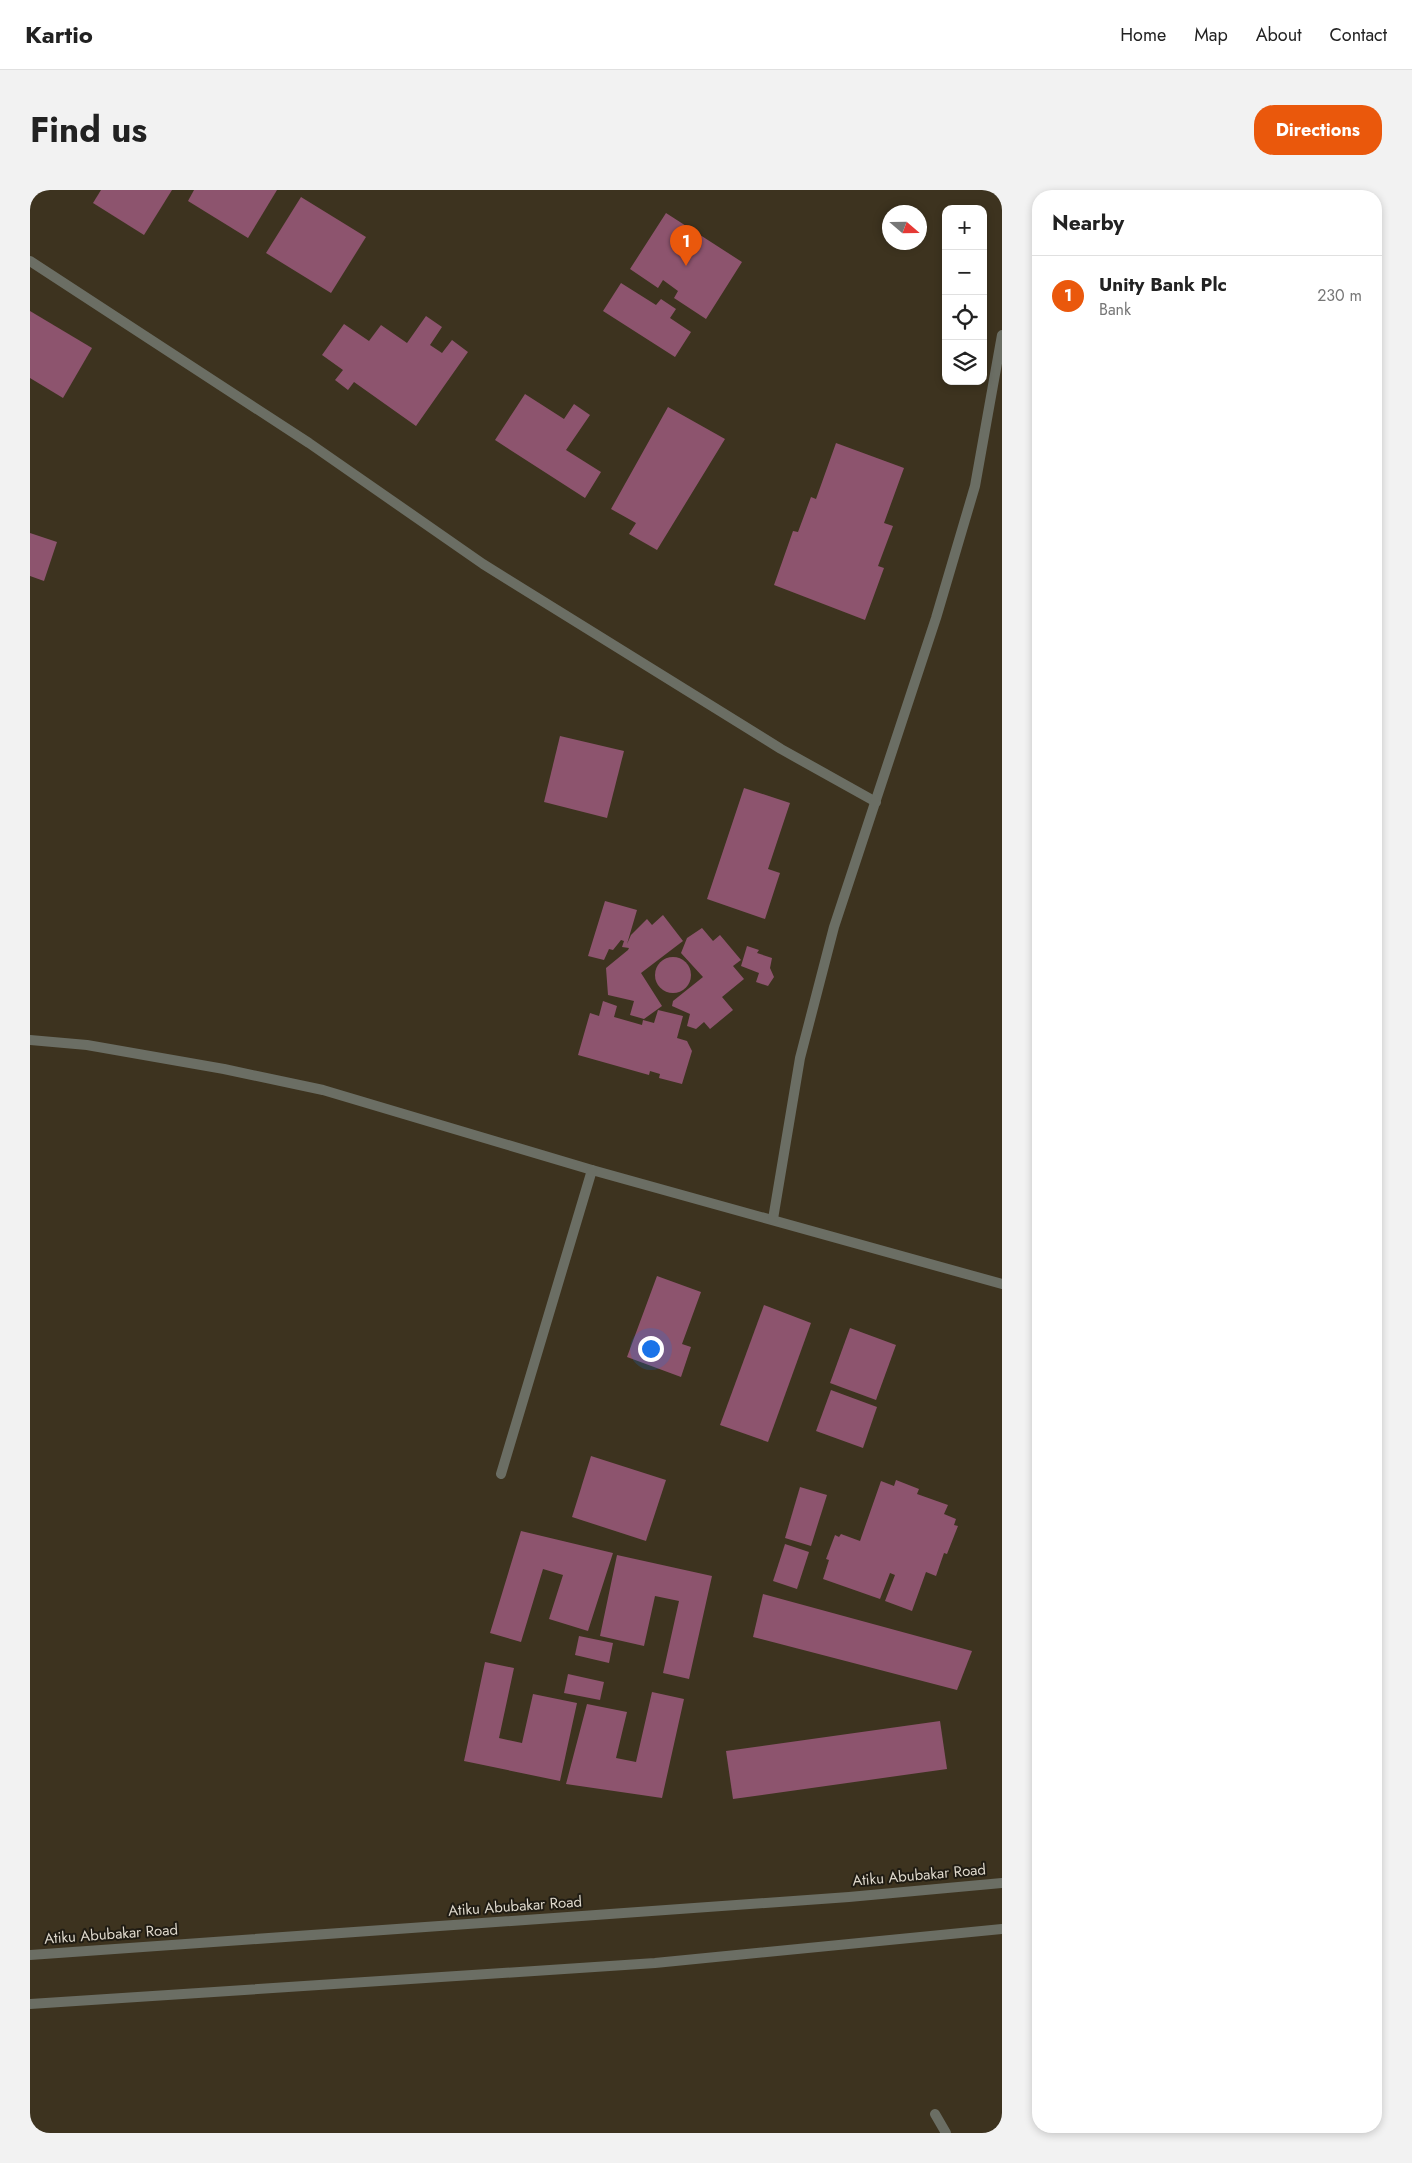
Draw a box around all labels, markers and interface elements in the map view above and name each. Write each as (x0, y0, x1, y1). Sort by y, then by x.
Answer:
text: Kartio (25, 17, 93, 52)
text: Home (1120, 22, 1166, 48)
text: Map (1194, 22, 1228, 48)
text: About (1256, 22, 1301, 48)
text: Contact (1329, 22, 1387, 48)
text: Find us (30, 105, 147, 155)
button: Directions (1254, 105, 1382, 155)
north arrow (882, 205, 927, 250)
map controls (942, 205, 987, 385)
button: + (942, 205, 987, 250)
text: Nearby (1052, 208, 1124, 238)
pin: 1 (670, 225, 702, 266)
button: − (942, 250, 987, 295)
text: Unity Bank Plc (1099, 271, 1227, 298)
text: 1 (1064, 284, 1072, 307)
text: 230 m (1317, 284, 1362, 307)
button: locate (942, 295, 987, 340)
text: Bank (1099, 298, 1131, 321)
button: layers (942, 340, 987, 385)
your location (638, 1336, 664, 1362)
street label: Atiku Abubakar Road (851, 1858, 987, 1892)
street label: Atiku Abubakar Road (447, 1890, 583, 1922)
street label: Atiku Abubakar Road (43, 1918, 179, 1950)

